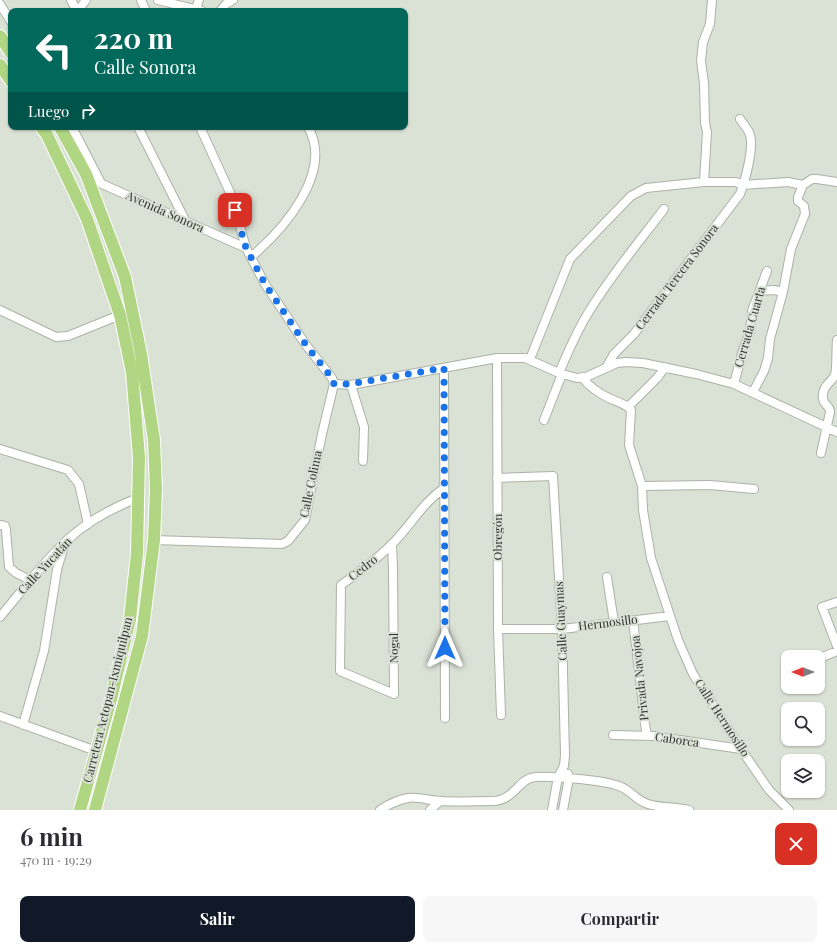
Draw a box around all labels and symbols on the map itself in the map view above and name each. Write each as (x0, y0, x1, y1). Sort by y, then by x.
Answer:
street label: Avenida Sonora (123, 186, 207, 235)
pin (218, 193, 252, 227)
street label: Cerrada Tercera Sonora (631, 220, 721, 333)
street label: Cerrada Cuarta (730, 284, 768, 369)
street label: Calle Colima (295, 449, 325, 519)
street label: Obregón (489, 514, 505, 560)
street label: Calle Yucatán (14, 533, 75, 597)
street label: Cedro (344, 550, 381, 584)
street label: Calle Guaymas (550, 581, 570, 661)
street label: Hermosillo (577, 610, 639, 634)
street label: Carretera Actopan-Ixmiquilpan (79, 615, 135, 784)
position arrow (424, 627, 466, 669)
street label: Nogal (385, 632, 401, 663)
street label: Privada Navojoa (627, 635, 651, 722)
north arrow (781, 650, 825, 694)
street label: Calle Hermosillo (692, 675, 754, 760)
street label: Caborca (654, 728, 700, 750)

